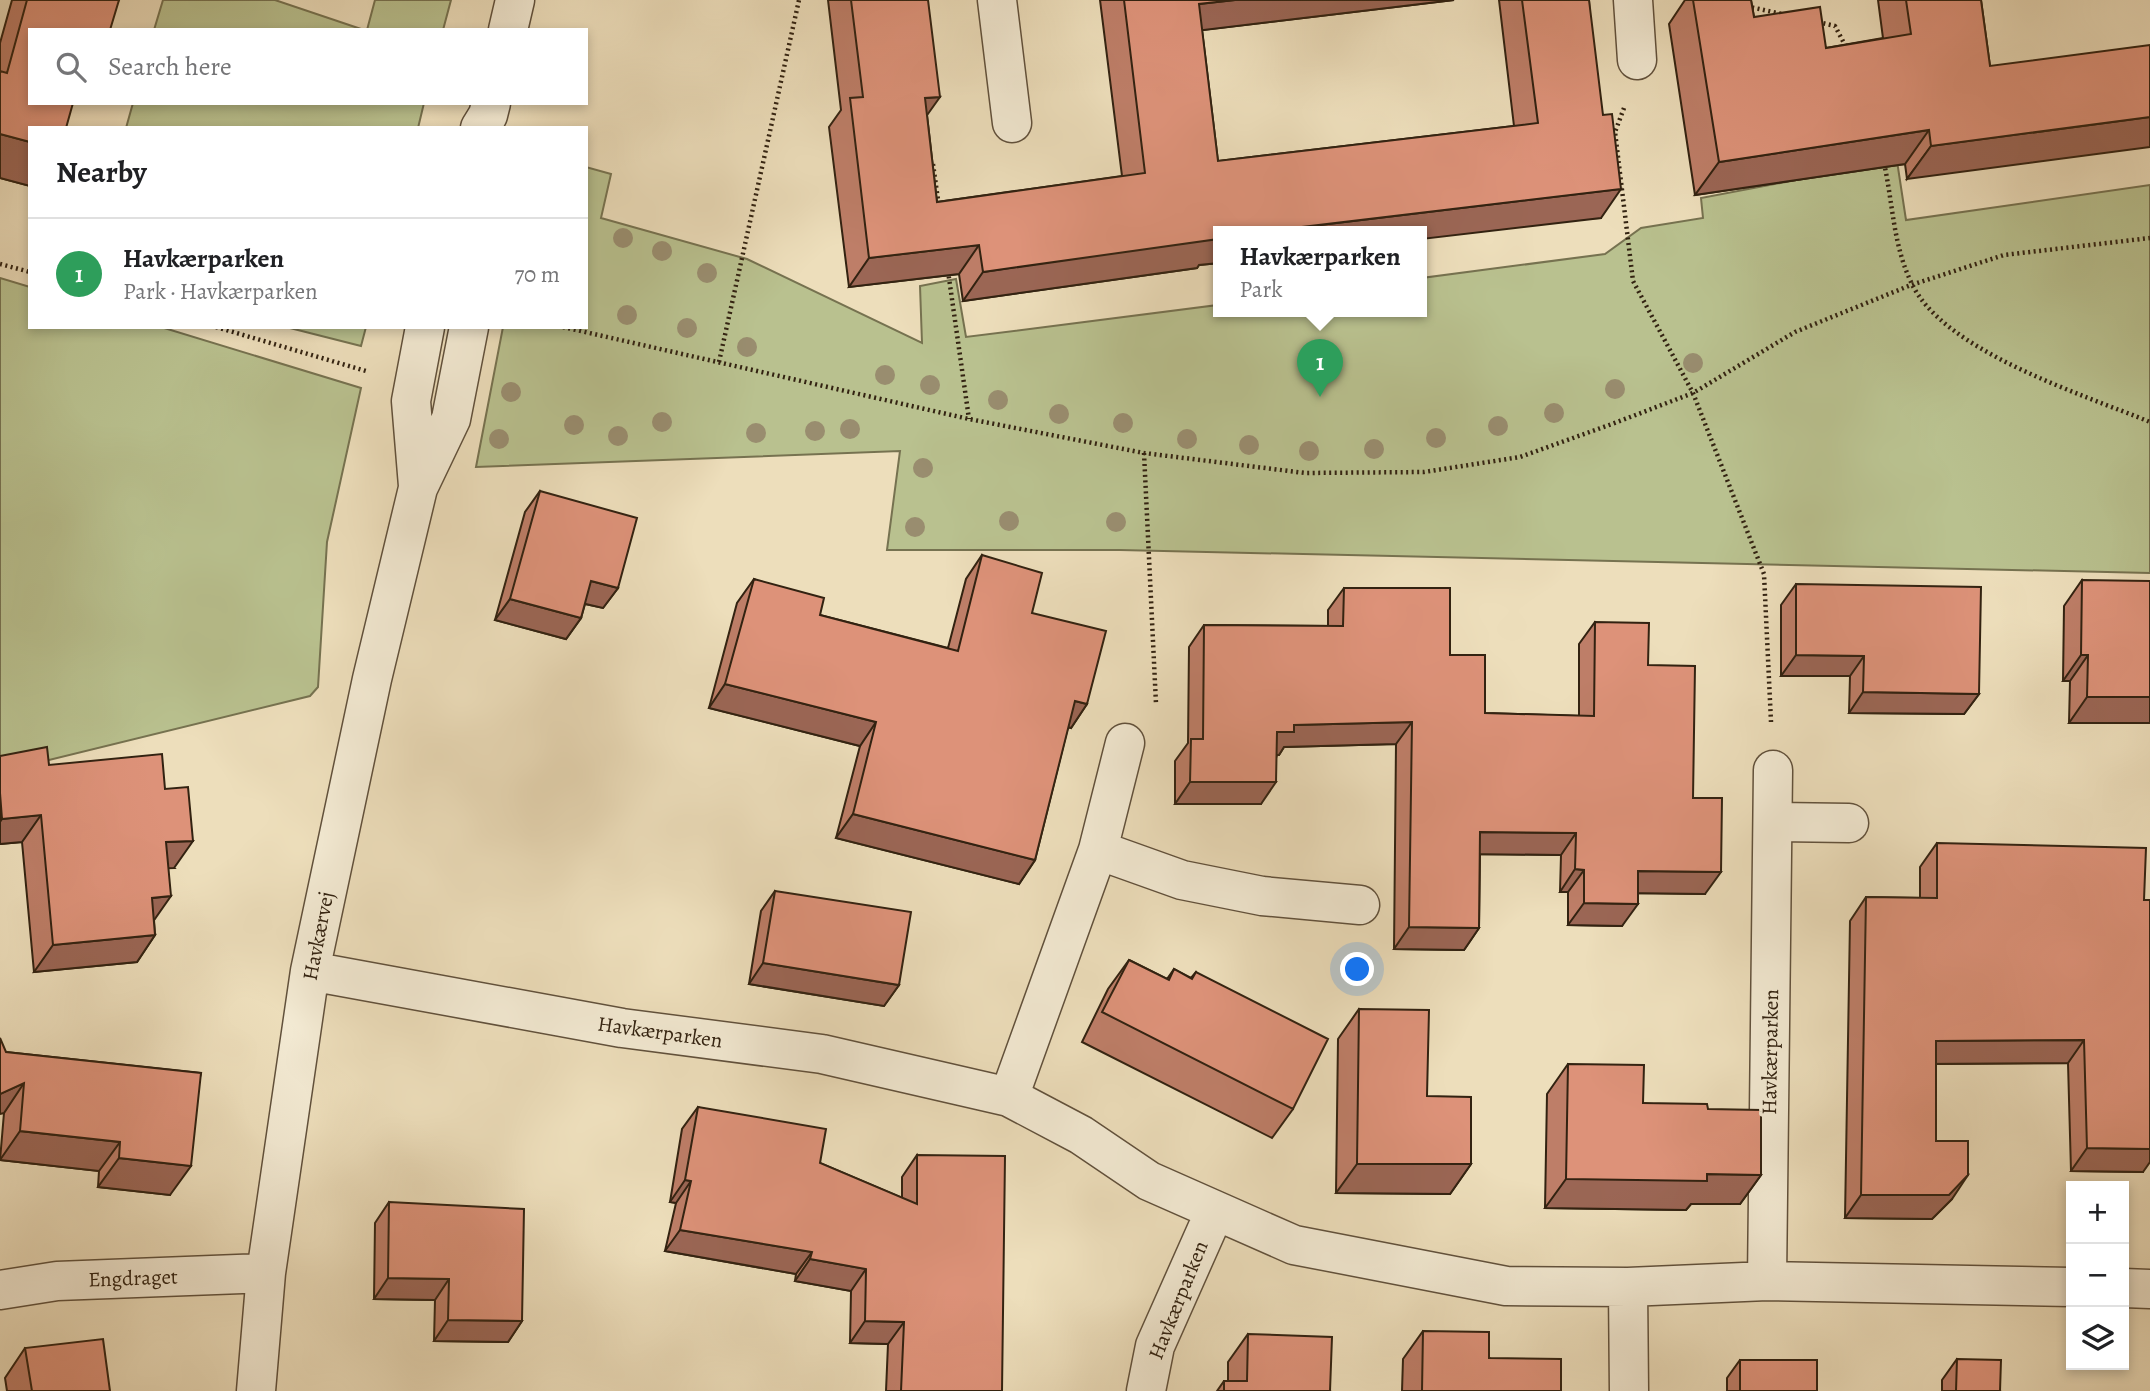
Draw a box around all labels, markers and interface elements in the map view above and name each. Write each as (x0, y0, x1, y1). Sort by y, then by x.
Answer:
search box (28, 28, 588, 105)
icon: search (52, 48, 90, 86)
text: Search here (108, 49, 232, 84)
text: Nearby (56, 152, 147, 192)
popup (1213, 226, 1427, 317)
text: Havkærparken (1239, 239, 1401, 274)
text: Havkærparken (123, 241, 284, 276)
text: 1 (75, 259, 83, 290)
text: 70 m (514, 259, 560, 290)
text: Park (1239, 274, 1283, 305)
text: Park · Havkærparken (123, 276, 318, 307)
pin: 1 (1297, 339, 1343, 397)
street label: Havkærvej (296, 889, 340, 983)
your location (1340, 952, 1374, 986)
street label: Havkærparken (1755, 989, 1785, 1115)
street label: Havkærparken (596, 1009, 724, 1055)
map controls (2066, 1181, 2129, 1370)
button: + (2066, 1181, 2129, 1244)
street label: Havkærparken (1141, 1236, 1215, 1364)
button: − (2066, 1244, 2129, 1307)
street label: Engdraget (88, 1262, 178, 1294)
button: layers (2066, 1307, 2129, 1370)

